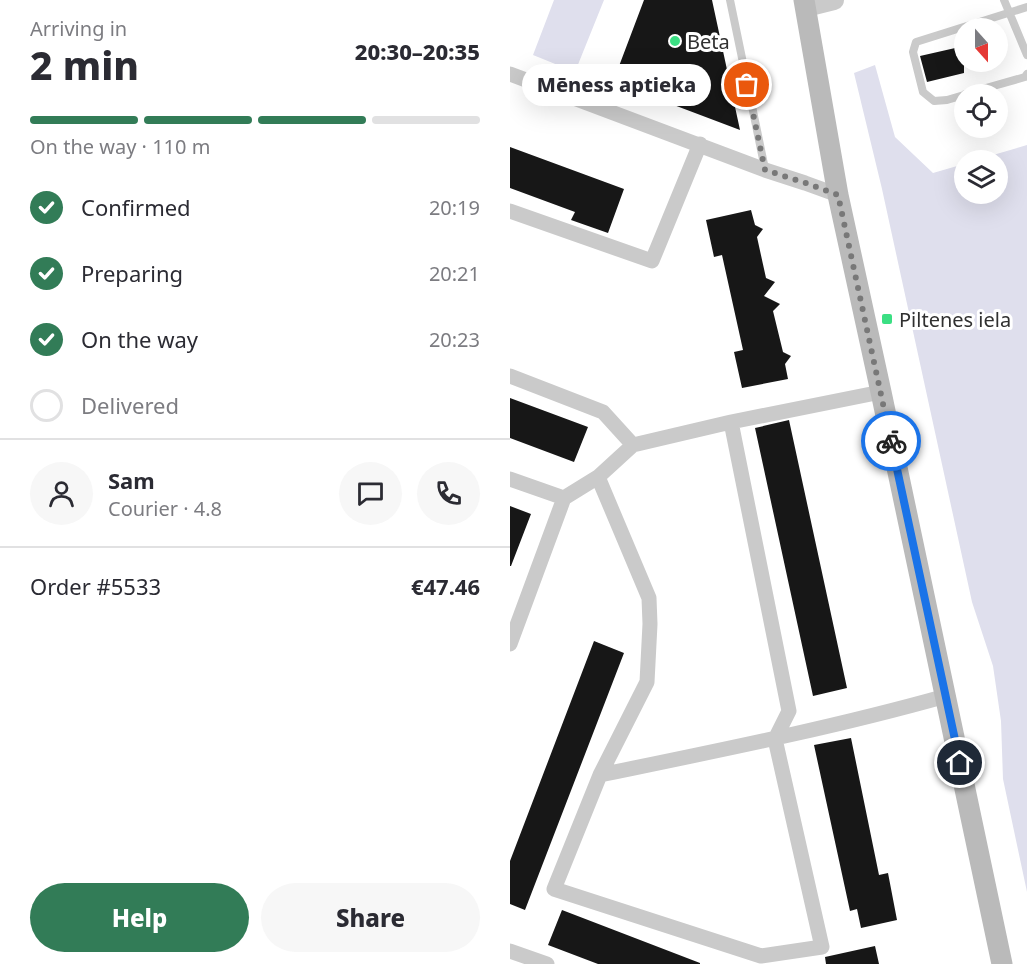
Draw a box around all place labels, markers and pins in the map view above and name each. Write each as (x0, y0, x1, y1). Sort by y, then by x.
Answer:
place label: Beta (687, 28, 730, 55)
marker: Beta (668, 34, 682, 48)
pin (721, 59, 772, 110)
callout: Mēness aptieka (522, 64, 711, 106)
place label: Piltenes iela (899, 306, 1011, 333)
marker: Piltenes iela (880, 312, 894, 326)
pin (934, 737, 985, 788)

